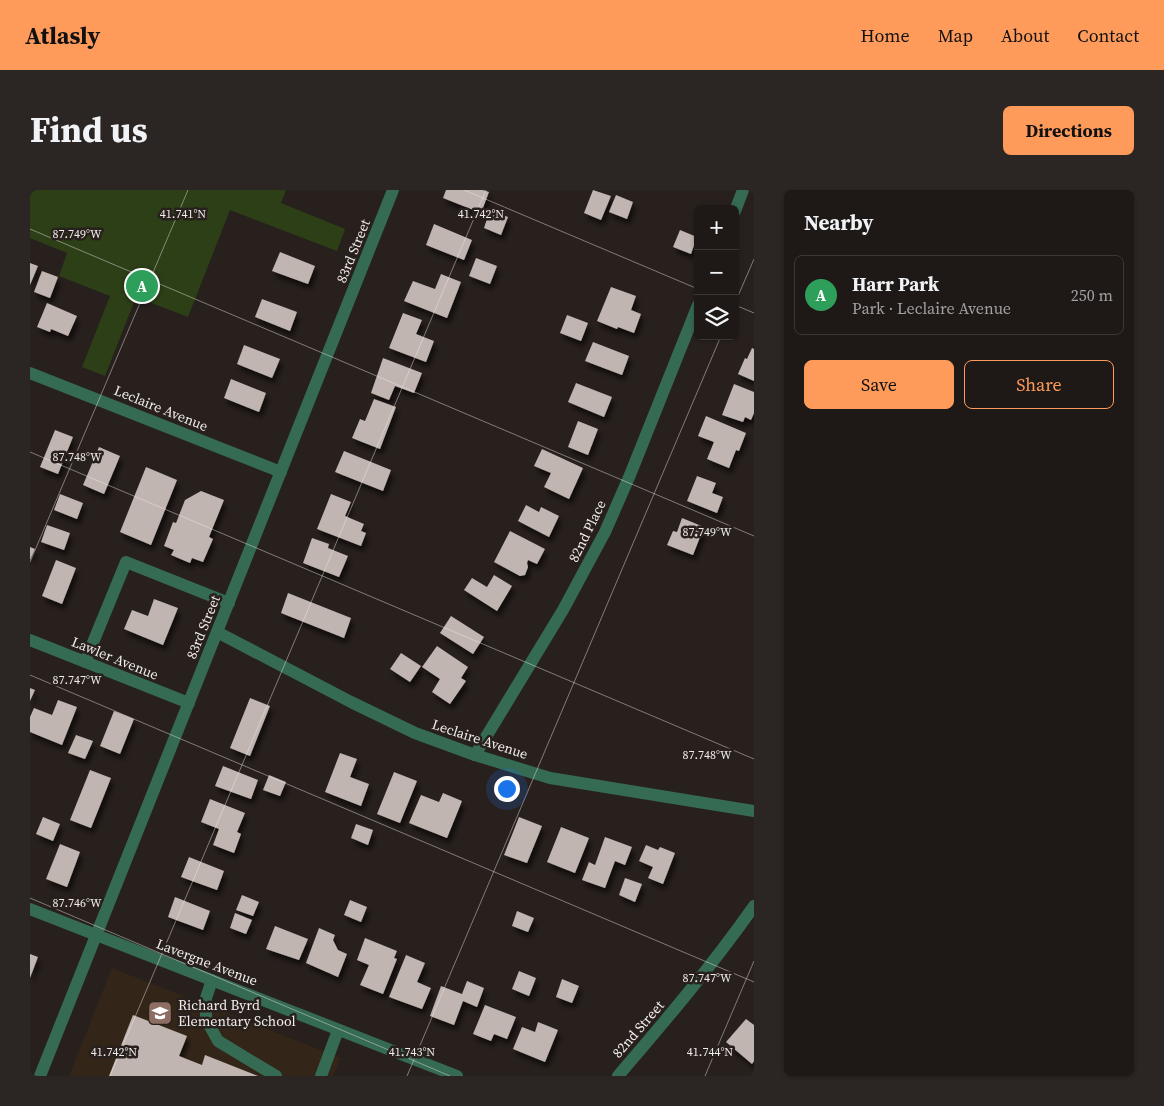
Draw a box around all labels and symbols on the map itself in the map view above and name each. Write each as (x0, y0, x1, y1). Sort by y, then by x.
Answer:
text: 41.741°N (160, 206, 206, 222)
text: 41.742°N (458, 206, 504, 222)
street label: 83rd Street (331, 216, 375, 286)
text: 87.749°W (52, 226, 102, 242)
pin: A (126, 267, 158, 305)
street label: Leclaire Avenue (111, 380, 211, 436)
text: 87.748°W (52, 449, 102, 465)
street label: 82nd Place (563, 496, 611, 566)
text: 87.749°W (682, 524, 732, 540)
street label: 83rd Street (181, 592, 225, 662)
street label: Lawler Avenue (69, 631, 161, 685)
text: 87.747°W (52, 672, 102, 688)
street label: Leclaire Avenue (430, 714, 530, 764)
text: 87.748°W (682, 747, 732, 763)
your location (494, 776, 520, 802)
text: 87.746°W (52, 895, 102, 911)
street label: Lavergne Avenue (153, 933, 261, 991)
text: 87.747°W (682, 970, 732, 986)
place label: Richard Byrd Elementary School (178, 995, 296, 1031)
street label: 82nd Street (608, 996, 669, 1062)
school or university icon: Richard Byrd Elementary School (147, 1000, 173, 1026)
text: 41.742°N (91, 1044, 137, 1060)
text: 41.743°N (389, 1044, 435, 1060)
text: 41.744°N (687, 1044, 733, 1060)

